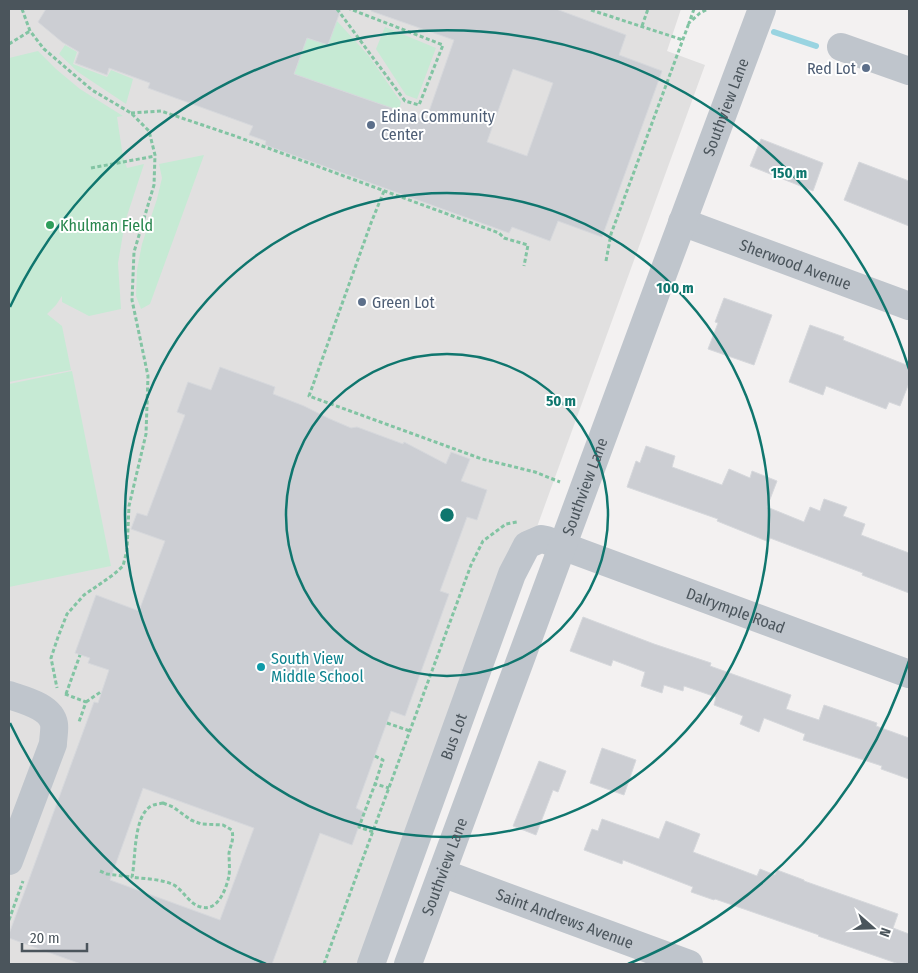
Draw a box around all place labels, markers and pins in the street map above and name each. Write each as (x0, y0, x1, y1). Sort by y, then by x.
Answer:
place label: Red Lot (807, 59, 857, 78)
marker: Red Lot (860, 62, 872, 74)
place label: Edina Community Center (381, 107, 496, 144)
marker: Edina Community Center (365, 119, 377, 131)
place label: Khulman Field (60, 216, 153, 235)
marker: Khulman Field (44, 219, 56, 231)
place label: Green Lot (372, 293, 435, 312)
marker: Green Lot (356, 296, 368, 308)
centre of rings (438, 506, 456, 524)
place label: South View Middle School (271, 649, 364, 686)
marker: South View Middle School (255, 661, 267, 673)

